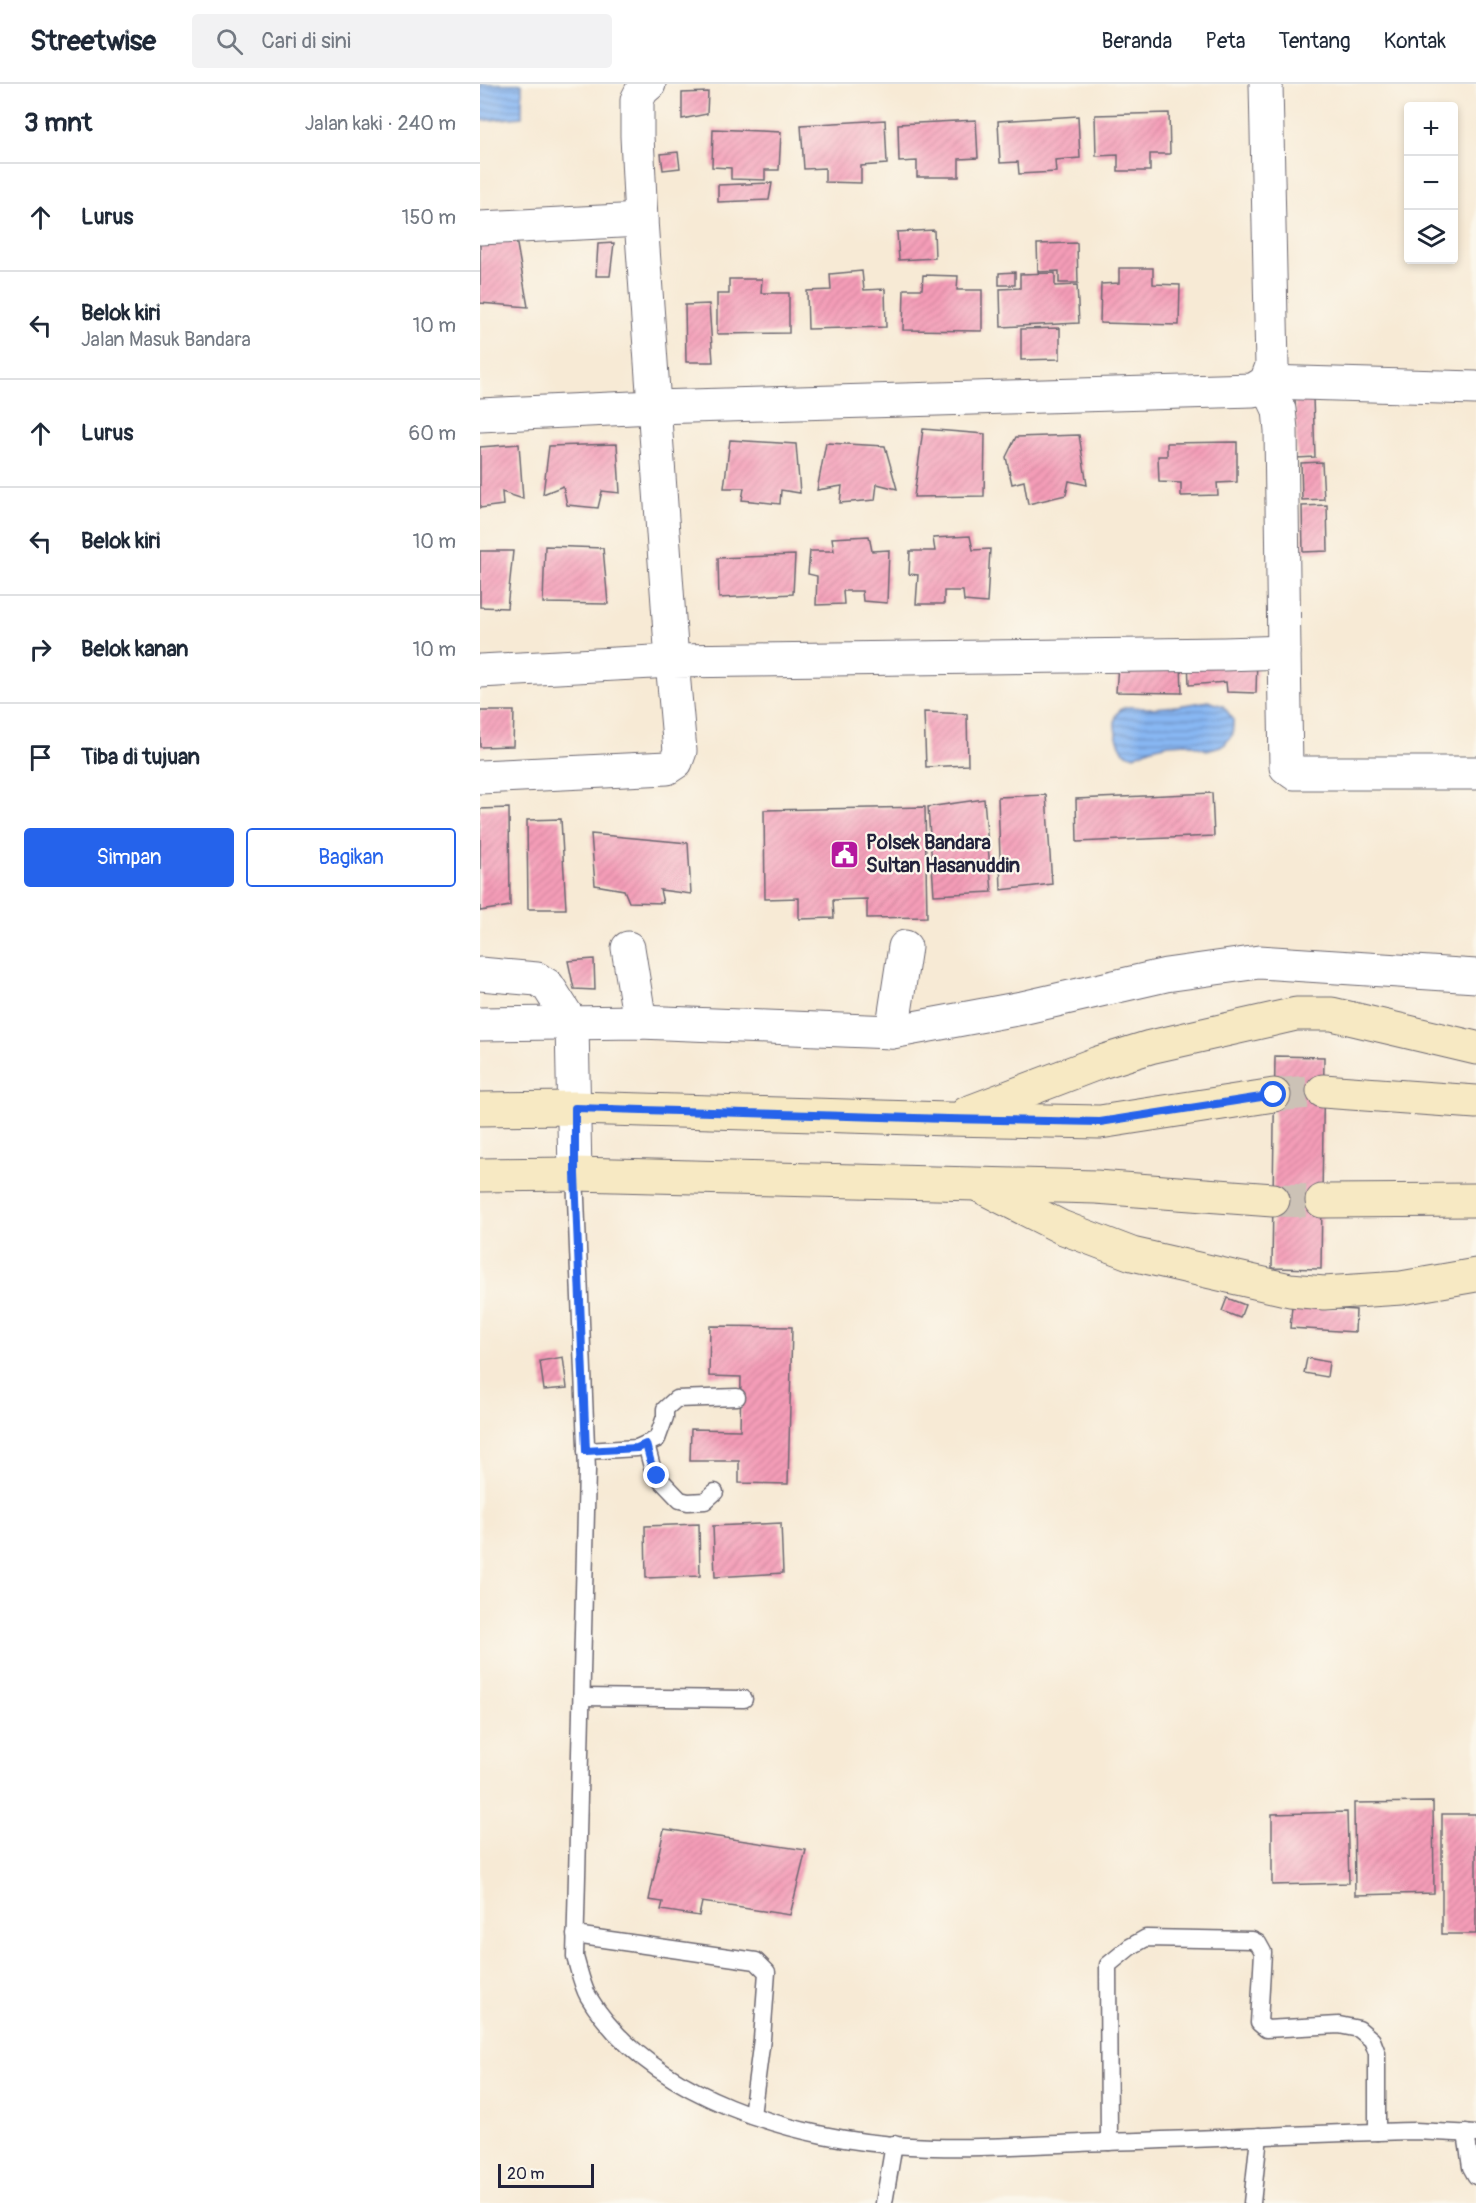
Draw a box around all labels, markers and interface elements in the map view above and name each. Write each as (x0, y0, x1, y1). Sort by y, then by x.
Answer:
search box (192, 14, 612, 68)
text: Streetwise (30, 24, 156, 59)
icon: search (213, 25, 246, 58)
text: Cari di sini (261, 27, 351, 55)
text: Beranda (1102, 28, 1172, 55)
text: Peta (1205, 28, 1246, 55)
text: Tentang (1279, 28, 1351, 55)
text: Kontak (1384, 28, 1446, 55)
map controls (1404, 102, 1458, 264)
button: + (1404, 102, 1458, 156)
text: 3 mnt (24, 107, 92, 139)
text: Jalan kaki · 240 m (305, 111, 456, 136)
button: − (1404, 156, 1458, 210)
icon: ahead (24, 201, 57, 234)
text: Lurus (81, 203, 133, 231)
text: 150 m (402, 205, 456, 230)
button: layers (1404, 210, 1458, 264)
text: Belok kiri (81, 299, 160, 327)
icon: left (24, 309, 57, 342)
text: 10 m (412, 313, 456, 338)
text: Jalan Masuk Bandara (81, 327, 251, 352)
icon: ahead (24, 417, 57, 450)
text: Lurus (81, 419, 133, 447)
text: 60 m (409, 421, 456, 446)
icon: left (24, 525, 57, 558)
text: Belok kiri (81, 527, 160, 555)
text: 10 m (412, 529, 456, 554)
icon: right (24, 633, 57, 666)
text: Belok kanan (81, 635, 189, 663)
text: 10 m (412, 637, 456, 662)
icon: arrive (24, 741, 57, 774)
text: Tiba di tujuan (81, 743, 200, 771)
button: Simpan (24, 828, 234, 887)
button: Bagikan (246, 828, 456, 887)
place label: Polsek Bandara Sultan Hasanuddin (866, 830, 1020, 878)
public building icon: Polsek Bandara Sultan Hasanuddin (829, 838, 861, 870)
route start (1260, 1081, 1286, 1107)
route end (643, 1462, 669, 1488)
scale bar (498, 2161, 594, 2188)
text: 20 m (507, 2164, 545, 2184)

